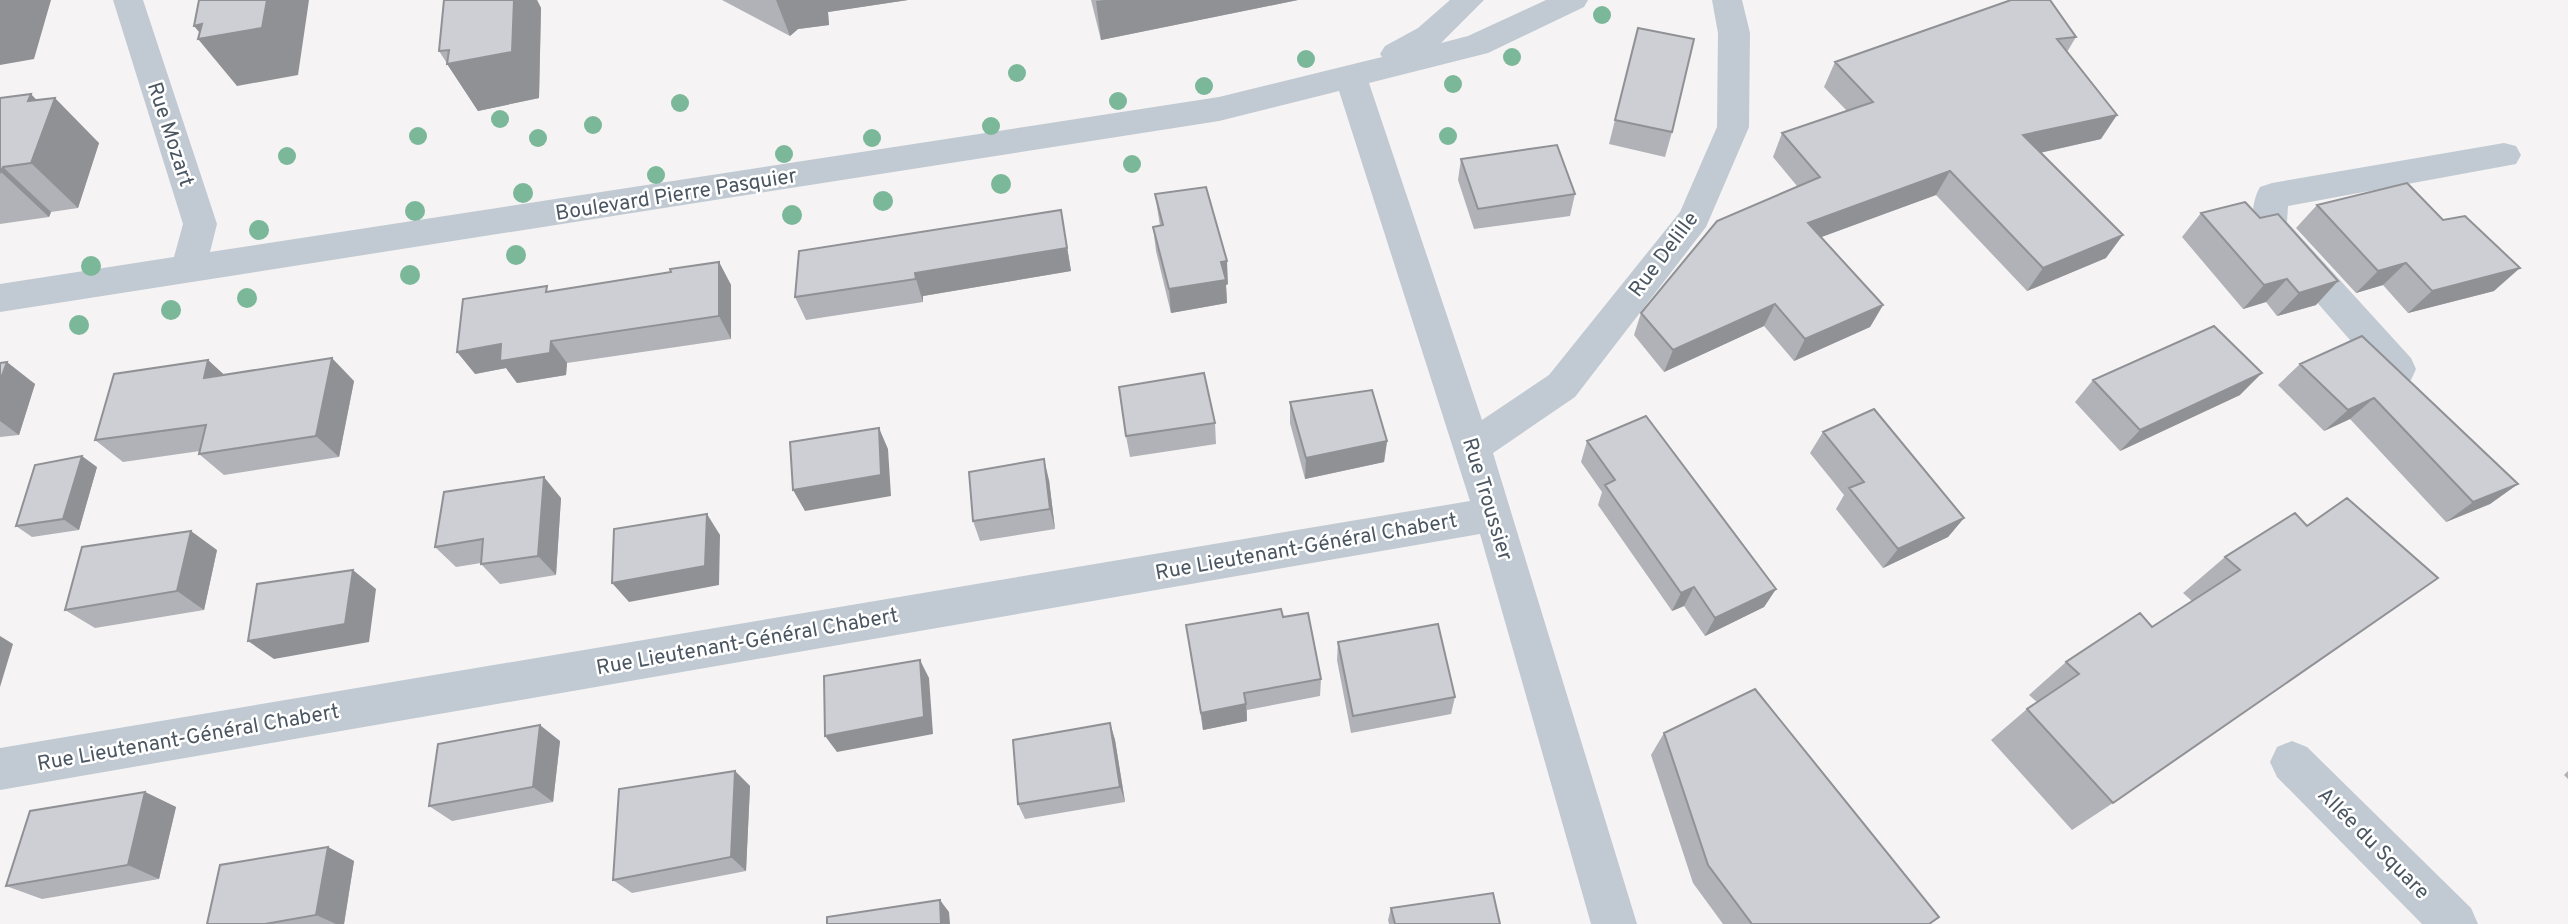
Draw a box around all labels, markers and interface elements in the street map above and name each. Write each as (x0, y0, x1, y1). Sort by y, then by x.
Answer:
street label: Rue Mozart (140, 79, 199, 190)
street label: Boulevard Pierre Pasquier (554, 163, 799, 228)
street label: Rue Delille (1623, 207, 1705, 303)
street label: Rue Troussier (1455, 435, 1518, 564)
street label: Rue Lieutenant-Général Chabert (1153, 508, 1459, 587)
street label: Rue Lieutenant-Général Chabert (594, 603, 900, 682)
street label: Rue Lieutenant-Général Chabert (35, 699, 341, 778)
street label: Allée du Square (2311, 782, 2435, 906)

